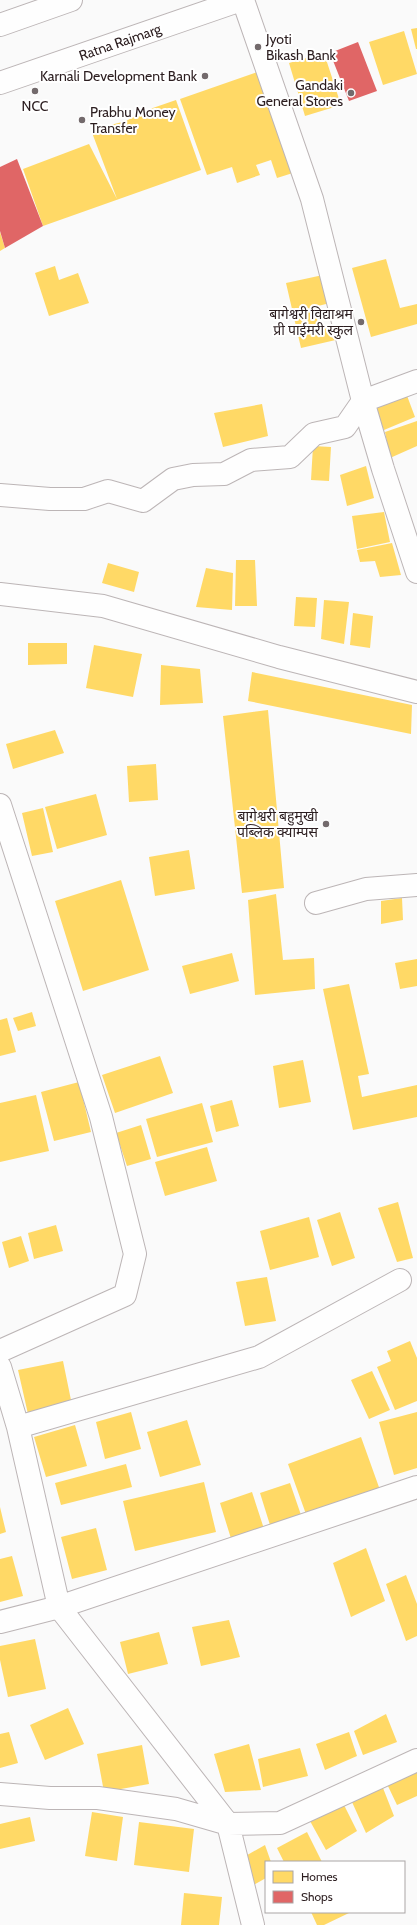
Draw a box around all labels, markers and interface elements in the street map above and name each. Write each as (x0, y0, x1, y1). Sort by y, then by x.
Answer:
street label: Ratna Rajmarg (77, 19, 164, 64)
place label: Jyoti Bikash Bank (265, 30, 337, 64)
marker: Jyoti Bikash Bank (253, 42, 263, 52)
place label: Karnali Development Bank (40, 67, 198, 85)
marker: Karnali Development Bank (200, 71, 210, 81)
place label: Gandaki General Stores (256, 76, 343, 110)
marker: NCC (30, 86, 40, 96)
marker: Gandaki General Stores (346, 88, 356, 98)
place label: NCC (22, 97, 49, 115)
place label: Prabhu Money Transfer (90, 103, 176, 137)
marker: Prabhu Money Transfer (77, 115, 87, 125)
place label: बागेश्वरी विद्याश्रम प्री पाईमरी स्कुल (269, 305, 354, 340)
marker: बागेश्वरी विद्याश्रम प्री पाईमरी स्कुल (356, 317, 366, 327)
place label: बागेश्वरी बहुमुखी पब्लिक क्याम्पस (237, 807, 319, 841)
marker: बागेश्वरी बहुमुखी पब्लिक क्याम्पस (321, 819, 331, 829)
legend (265, 1861, 405, 1913)
text: Homes (301, 1869, 338, 1884)
text: Shops (301, 1889, 333, 1904)

